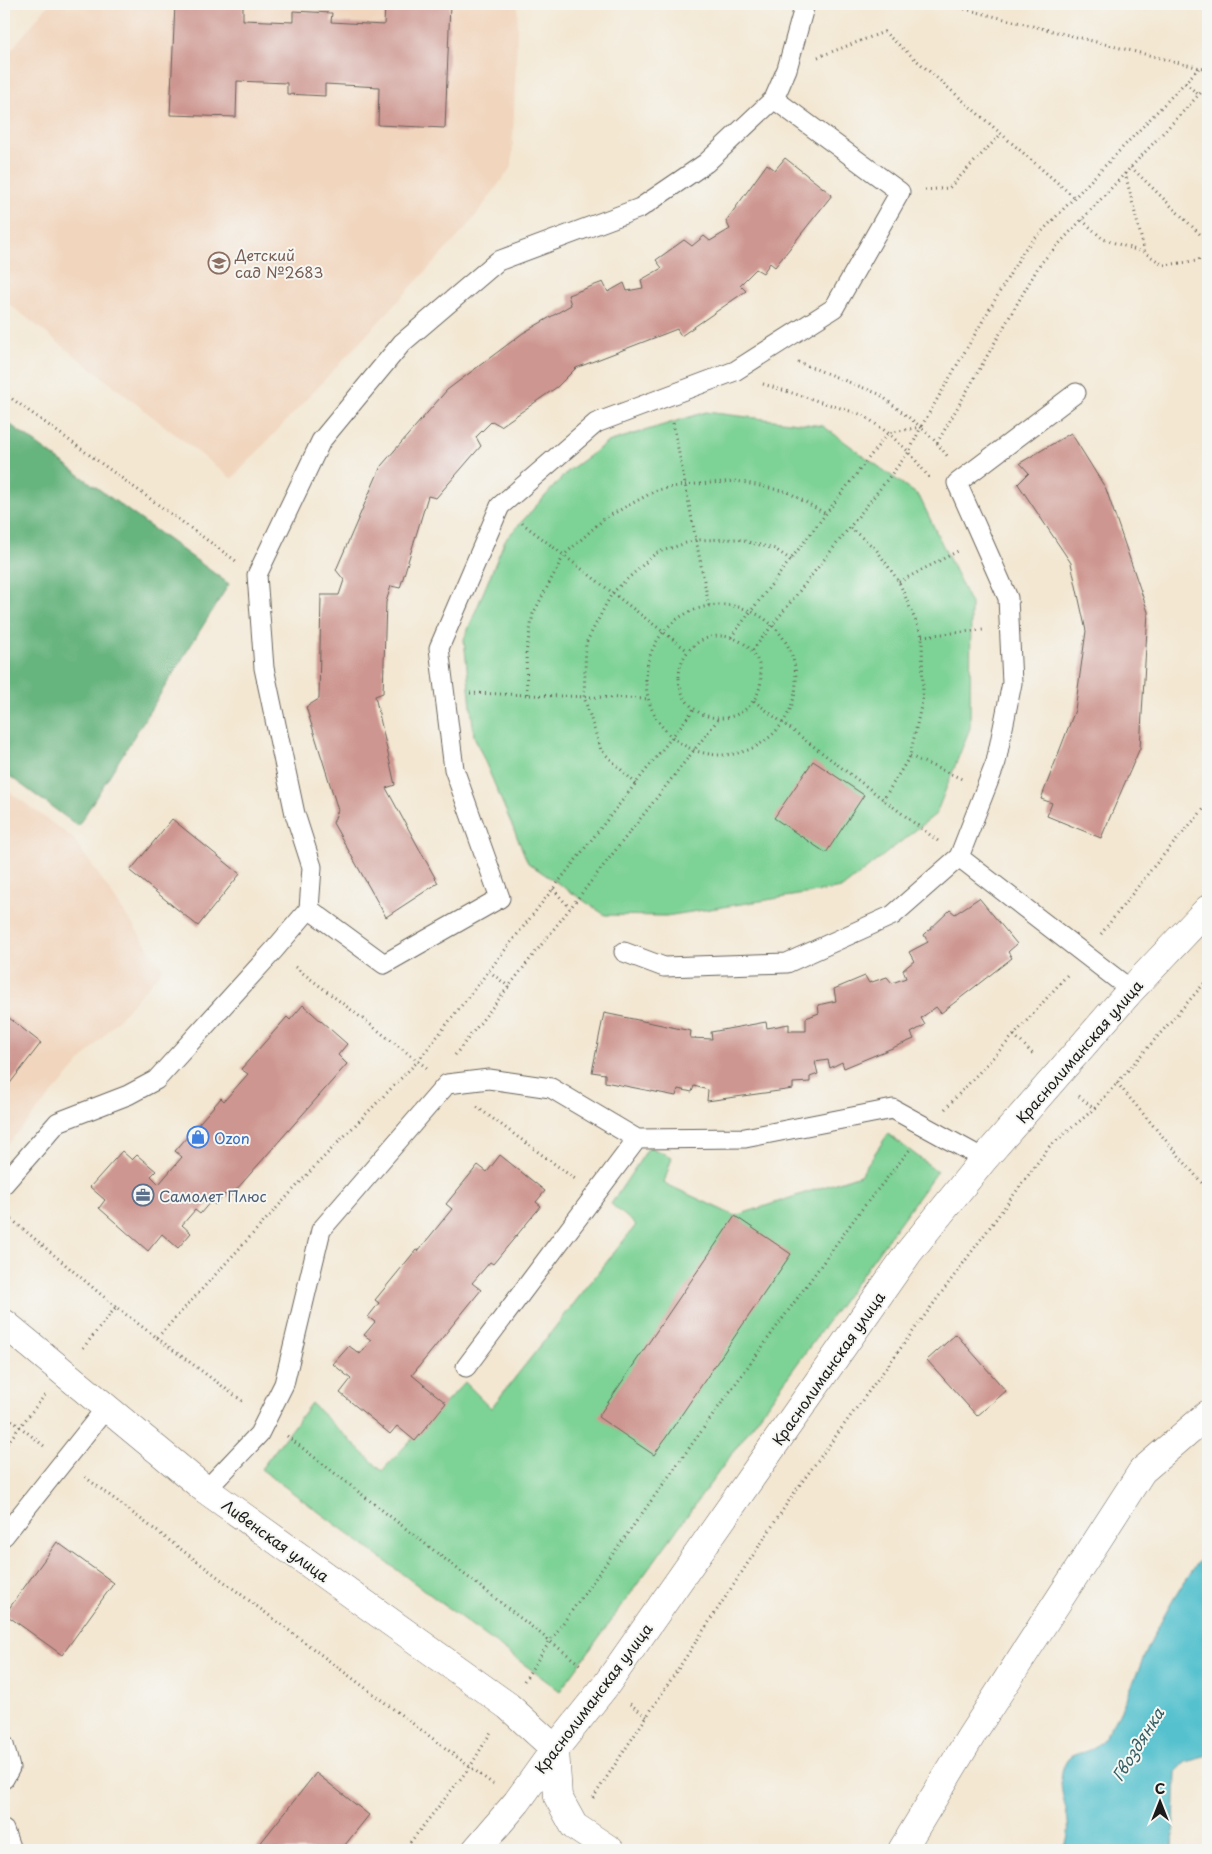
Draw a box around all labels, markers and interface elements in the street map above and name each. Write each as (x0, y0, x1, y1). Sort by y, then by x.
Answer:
place label: Детский сад №2683 (234, 243, 323, 283)
school or university icon: Детский сад №2683 (207, 251, 231, 275)
street label: Краснолиманская улица (1010, 974, 1148, 1128)
shop icon: Ozon (186, 1125, 210, 1149)
place label: Ozon (214, 1126, 250, 1149)
office icon: Самолет Плюс (131, 1183, 155, 1207)
place label: Самолет Плюс (159, 1184, 267, 1207)
street label: Краснолиманская улица (766, 1286, 890, 1450)
street label: Ливенская улица (217, 1493, 335, 1587)
street label: Краснолиманская улица (529, 1617, 658, 1778)
water label: Гвоздянка (1105, 1702, 1170, 1785)
north arrow (1134, 1776, 1184, 1826)
text: С (1155, 1778, 1165, 1799)

